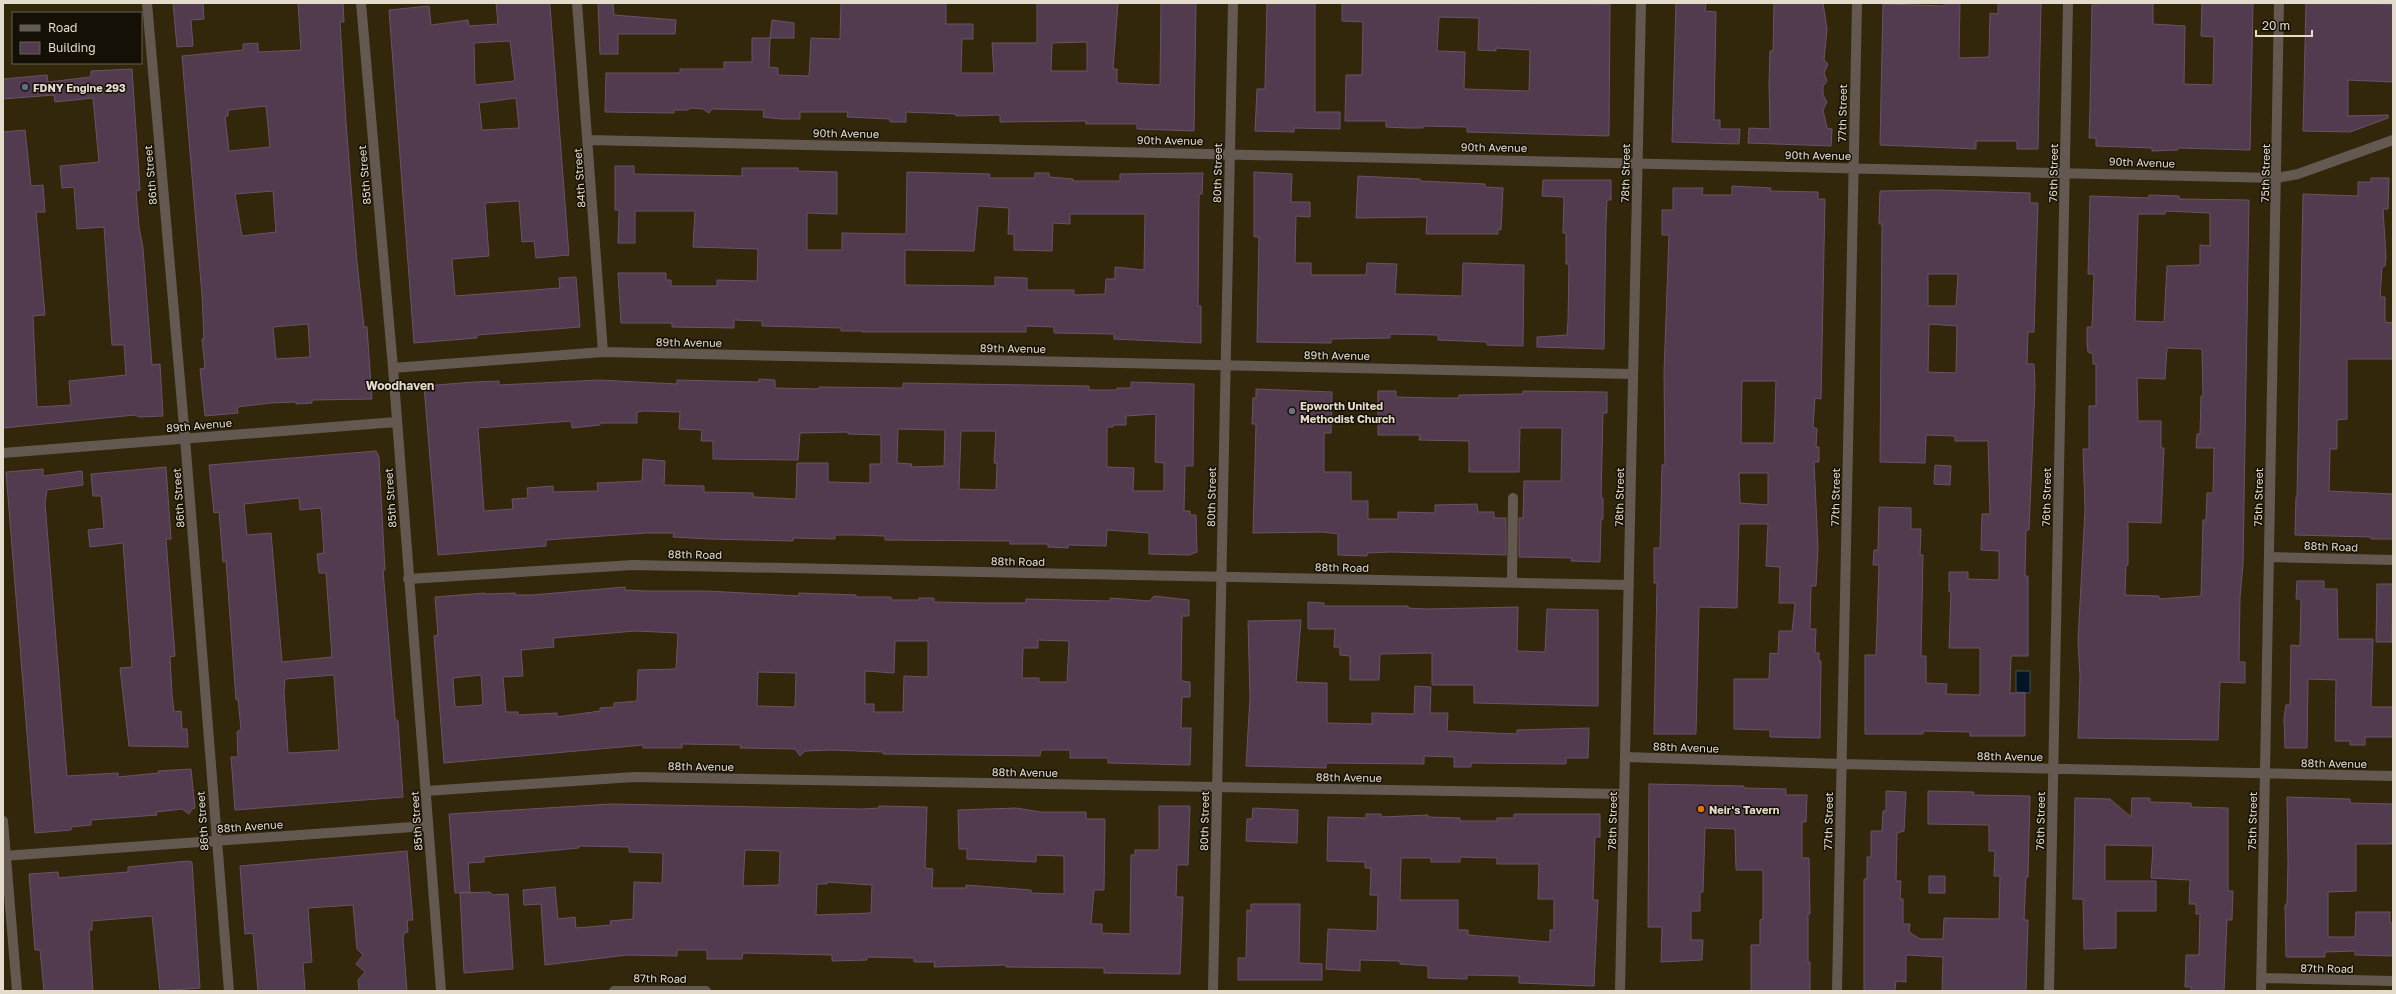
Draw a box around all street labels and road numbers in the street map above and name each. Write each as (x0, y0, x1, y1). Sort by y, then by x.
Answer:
street label: 77th Street (1835, 84, 1849, 142)
street label: 90th Avenue (813, 126, 879, 140)
street label: 90th Avenue (1137, 133, 1203, 147)
street label: 90th Avenue (1461, 140, 1527, 154)
street label: 80th Street (1210, 143, 1224, 203)
street label: 78th Street (1618, 143, 1632, 203)
street label: 76th Street (2046, 143, 2060, 203)
street label: 75th Street (2258, 144, 2272, 202)
street label: 86th Street (141, 145, 159, 205)
street label: 85th Street (355, 145, 373, 205)
street label: 84th Street (570, 148, 588, 208)
street label: 90th Avenue (1785, 148, 1851, 162)
street label: 90th Avenue (2109, 154, 2175, 170)
street label: 89th Avenue (656, 335, 722, 349)
street label: 89th Avenue (980, 341, 1046, 355)
street label: 89th Avenue (1304, 348, 1370, 362)
street label: 89th Avenue (165, 416, 233, 434)
street label: 80th Street (1204, 467, 1218, 527)
street label: 78th Street (1612, 467, 1626, 527)
street label: 76th Street (2039, 467, 2053, 527)
street label: 86th Street (169, 468, 187, 528)
street label: 85th Street (381, 468, 399, 528)
street label: 77th Street (1828, 468, 1842, 526)
street label: 75th Street (2251, 468, 2265, 526)
street label: 88th Road (2304, 539, 2358, 553)
street label: 88th Road (668, 547, 722, 561)
street label: 88th Road (991, 554, 1045, 568)
street label: 88th Road (1315, 560, 1369, 574)
street label: 88th Avenue (1653, 739, 1719, 755)
street label: 88th Avenue (1977, 749, 2043, 763)
street label: 88th Avenue (2301, 756, 2367, 770)
street label: 88th Avenue (668, 759, 734, 773)
street label: 88th Avenue (992, 765, 1058, 779)
street label: 88th Avenue (1316, 770, 1382, 784)
street label: 86th Street (193, 791, 211, 851)
street label: 85th Street (407, 791, 425, 851)
street label: 80th Street (1197, 791, 1211, 851)
street label: 78th Street (1605, 791, 1619, 851)
street label: 76th Street (2033, 791, 2047, 851)
street label: 77th Street (1821, 792, 1835, 850)
street label: 75th Street (2245, 792, 2259, 850)
street label: 88th Avenue (217, 817, 283, 835)
street label: 87th Road (2300, 961, 2354, 975)
street label: 87th Road (633, 971, 687, 985)

